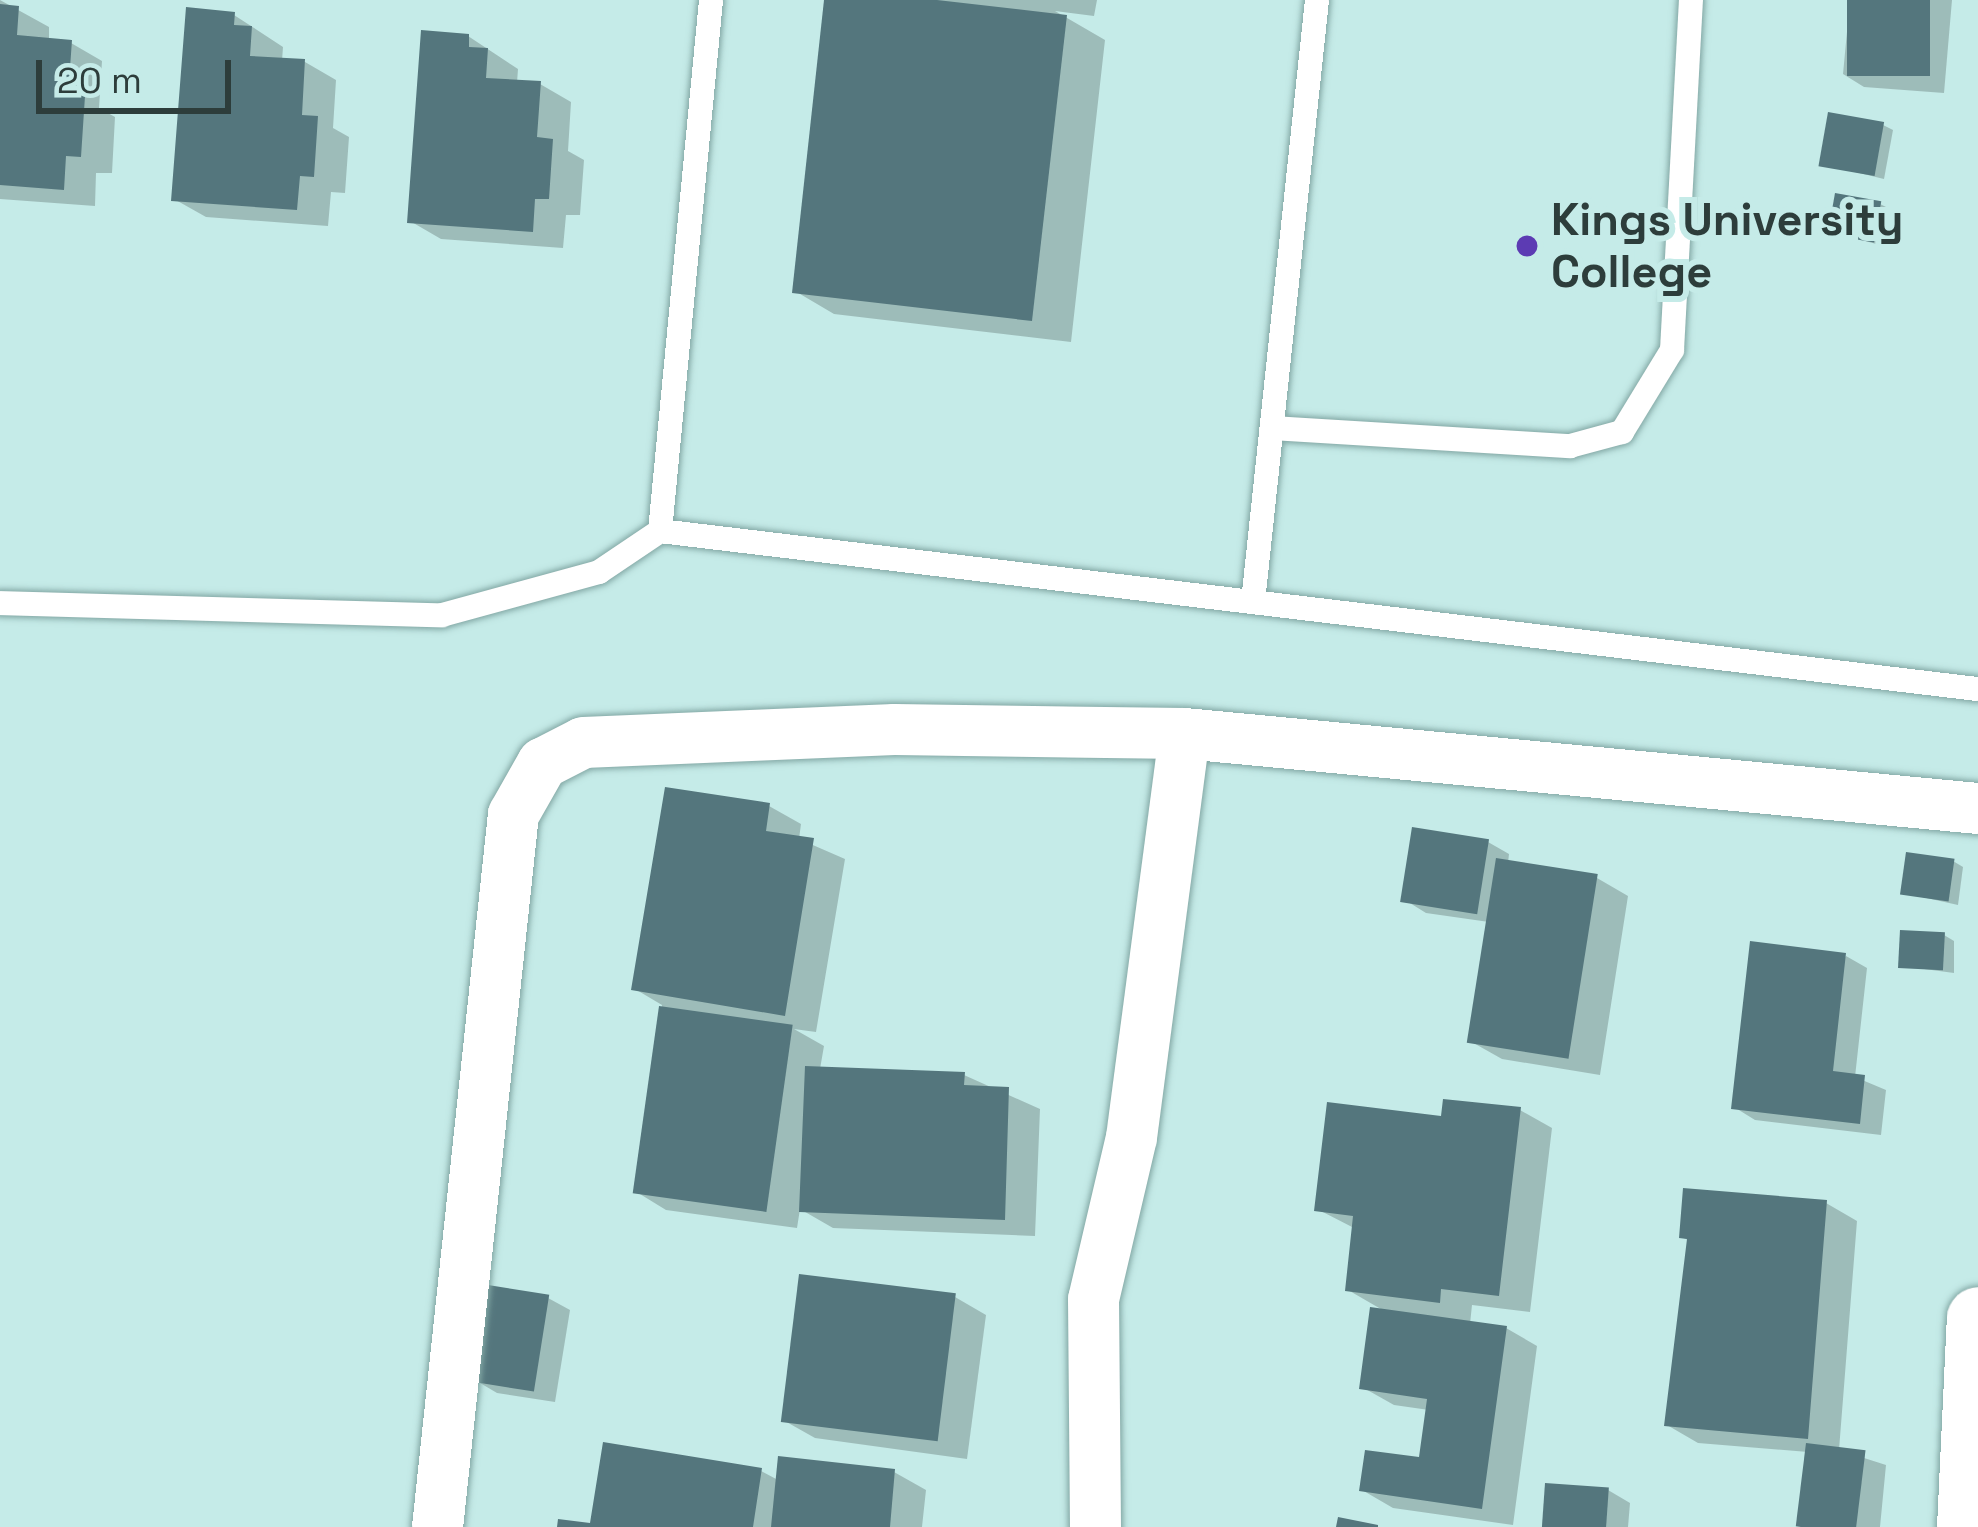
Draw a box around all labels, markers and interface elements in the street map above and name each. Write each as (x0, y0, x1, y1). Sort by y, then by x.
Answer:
scale bar (42, 36, 237, 110)
text: 20 m (57, 58, 142, 104)
place label: Kings University College (1551, 193, 1904, 299)
marker: Kings University College (1514, 233, 1540, 259)

